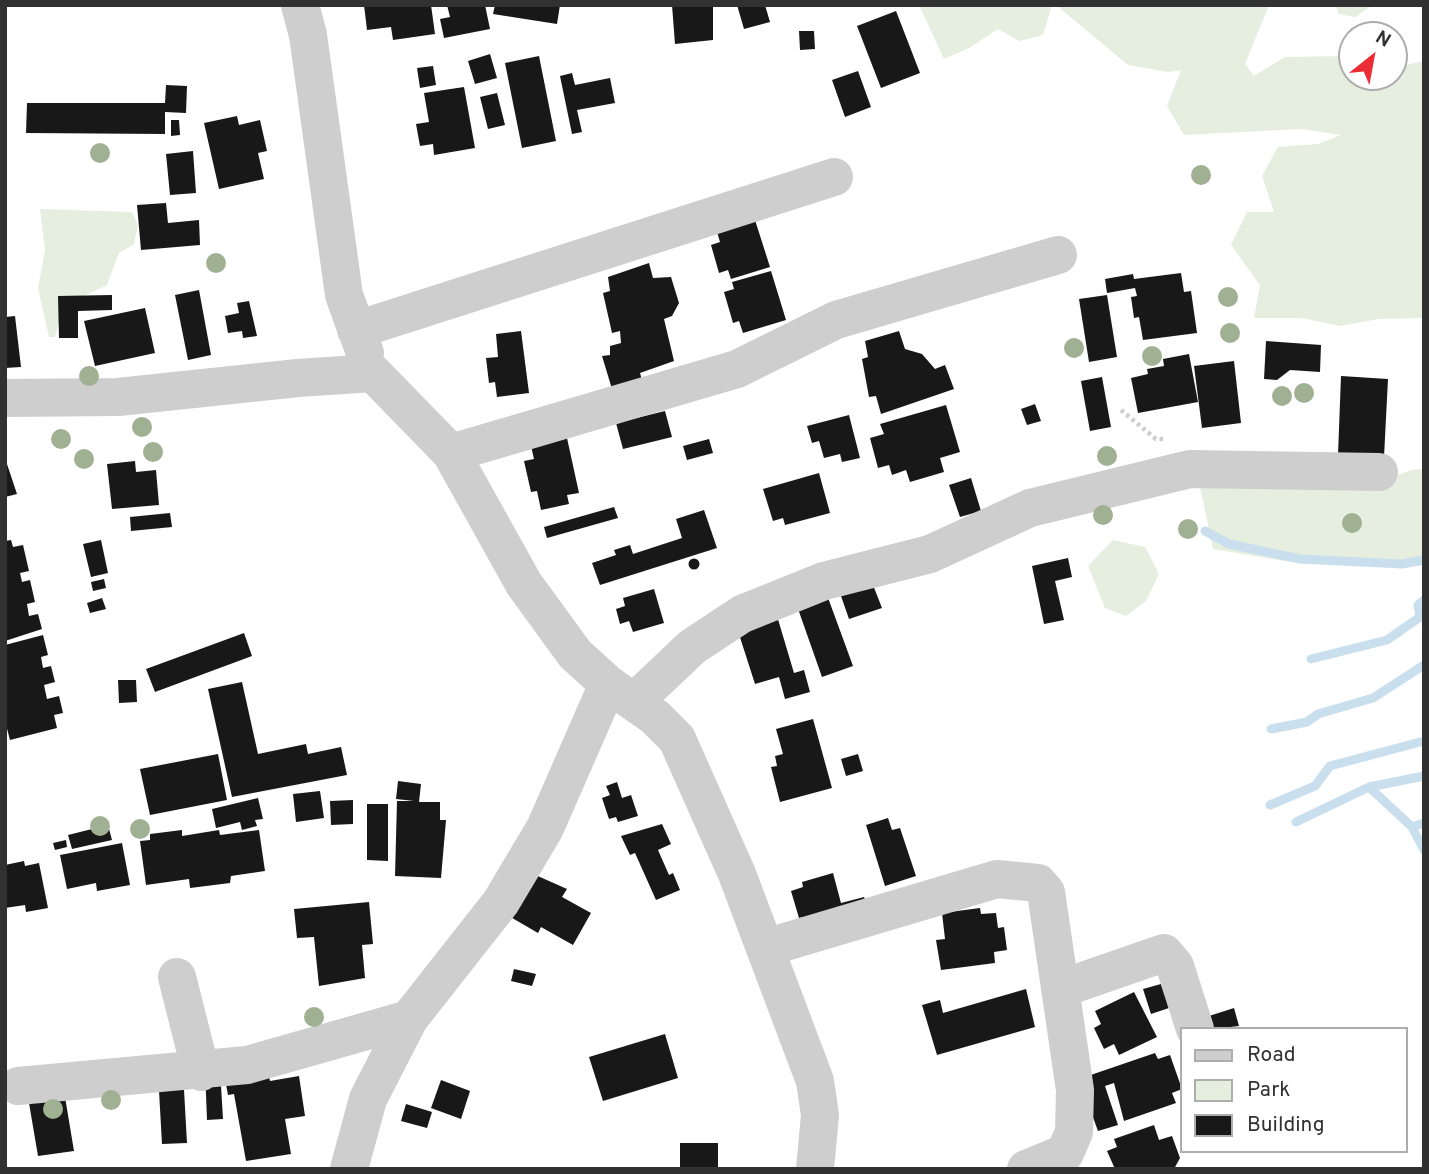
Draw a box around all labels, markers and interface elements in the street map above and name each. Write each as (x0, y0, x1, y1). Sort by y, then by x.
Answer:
north arrow (1338, 21, 1408, 91)
text: N (1371, 26, 1395, 54)
legend (1180, 1027, 1408, 1153)
text: Road (1247, 1042, 1296, 1069)
text: Park (1247, 1077, 1290, 1104)
text: Building (1247, 1112, 1325, 1139)

